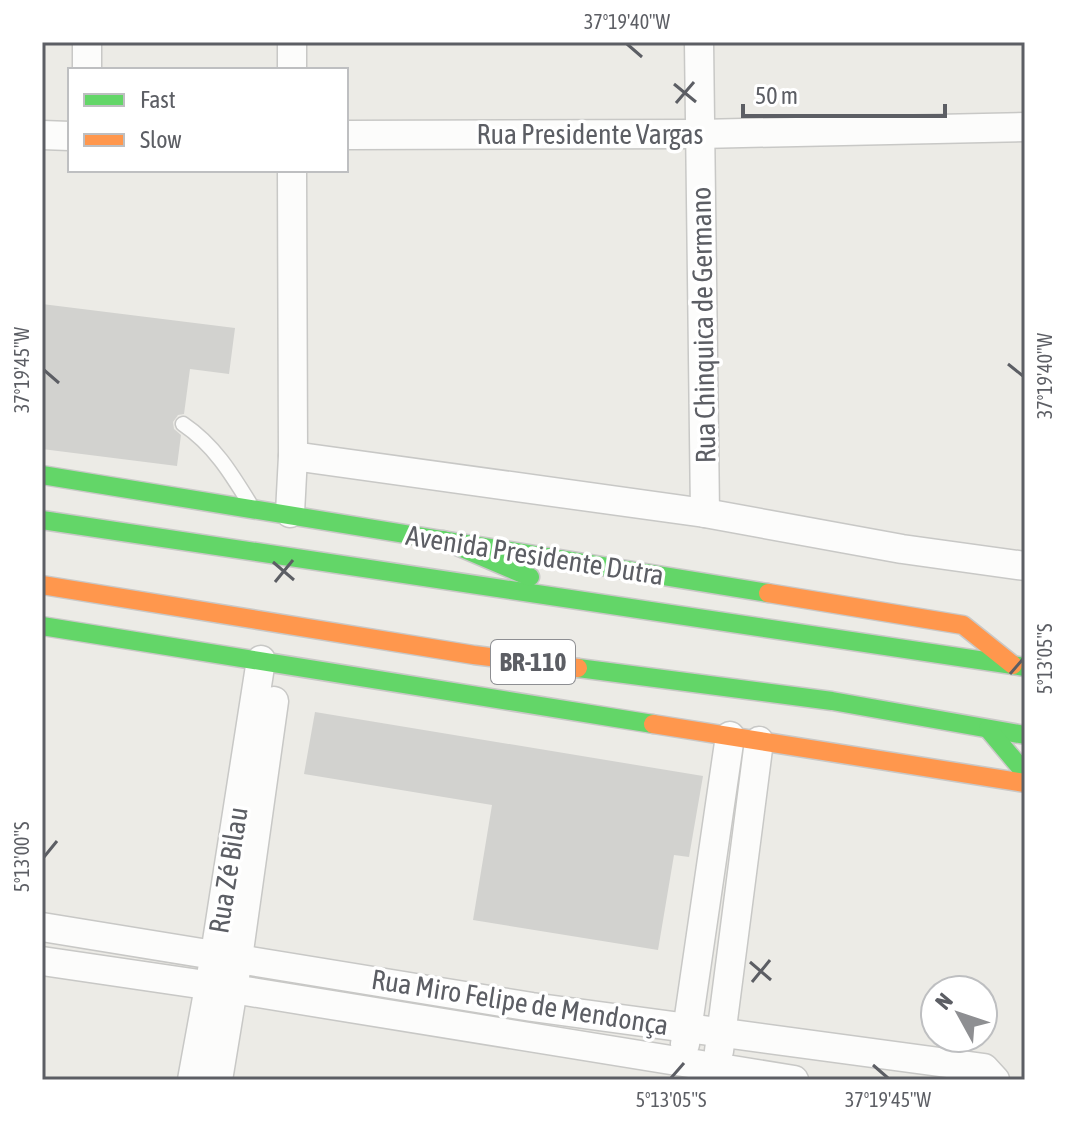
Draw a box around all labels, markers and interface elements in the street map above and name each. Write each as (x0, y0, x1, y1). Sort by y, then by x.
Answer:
text: 37°19'40"W (584, 10, 671, 33)
legend (68, 68, 348, 172)
scale bar (743, 68, 945, 118)
text: 50 m (755, 82, 798, 109)
text: Fast (140, 86, 176, 113)
street label: Rua Presidente Vargas (477, 118, 704, 150)
text: Slow (140, 126, 182, 153)
street label: Rua Chinquica de Germano (685, 186, 721, 464)
text: 37°19'45"W (10, 326, 33, 413)
text: 37°19'40"W (1033, 332, 1056, 419)
street label: Avenida Presidente Dutra (404, 519, 666, 591)
text: 5°13'05"S (1033, 624, 1056, 694)
road number: BR-110 (491, 640, 575, 684)
street label: Rua Zé Bilau (202, 805, 254, 935)
text: 5°13'00"S (10, 822, 33, 892)
street label: Rua Miro Felipe de Mendonça (369, 963, 671, 1041)
north arrow (919, 974, 999, 1054)
text: N (930, 988, 958, 1014)
text: 5°13'05"S (636, 1088, 706, 1111)
text: 37°19'45"W (845, 1088, 932, 1111)

